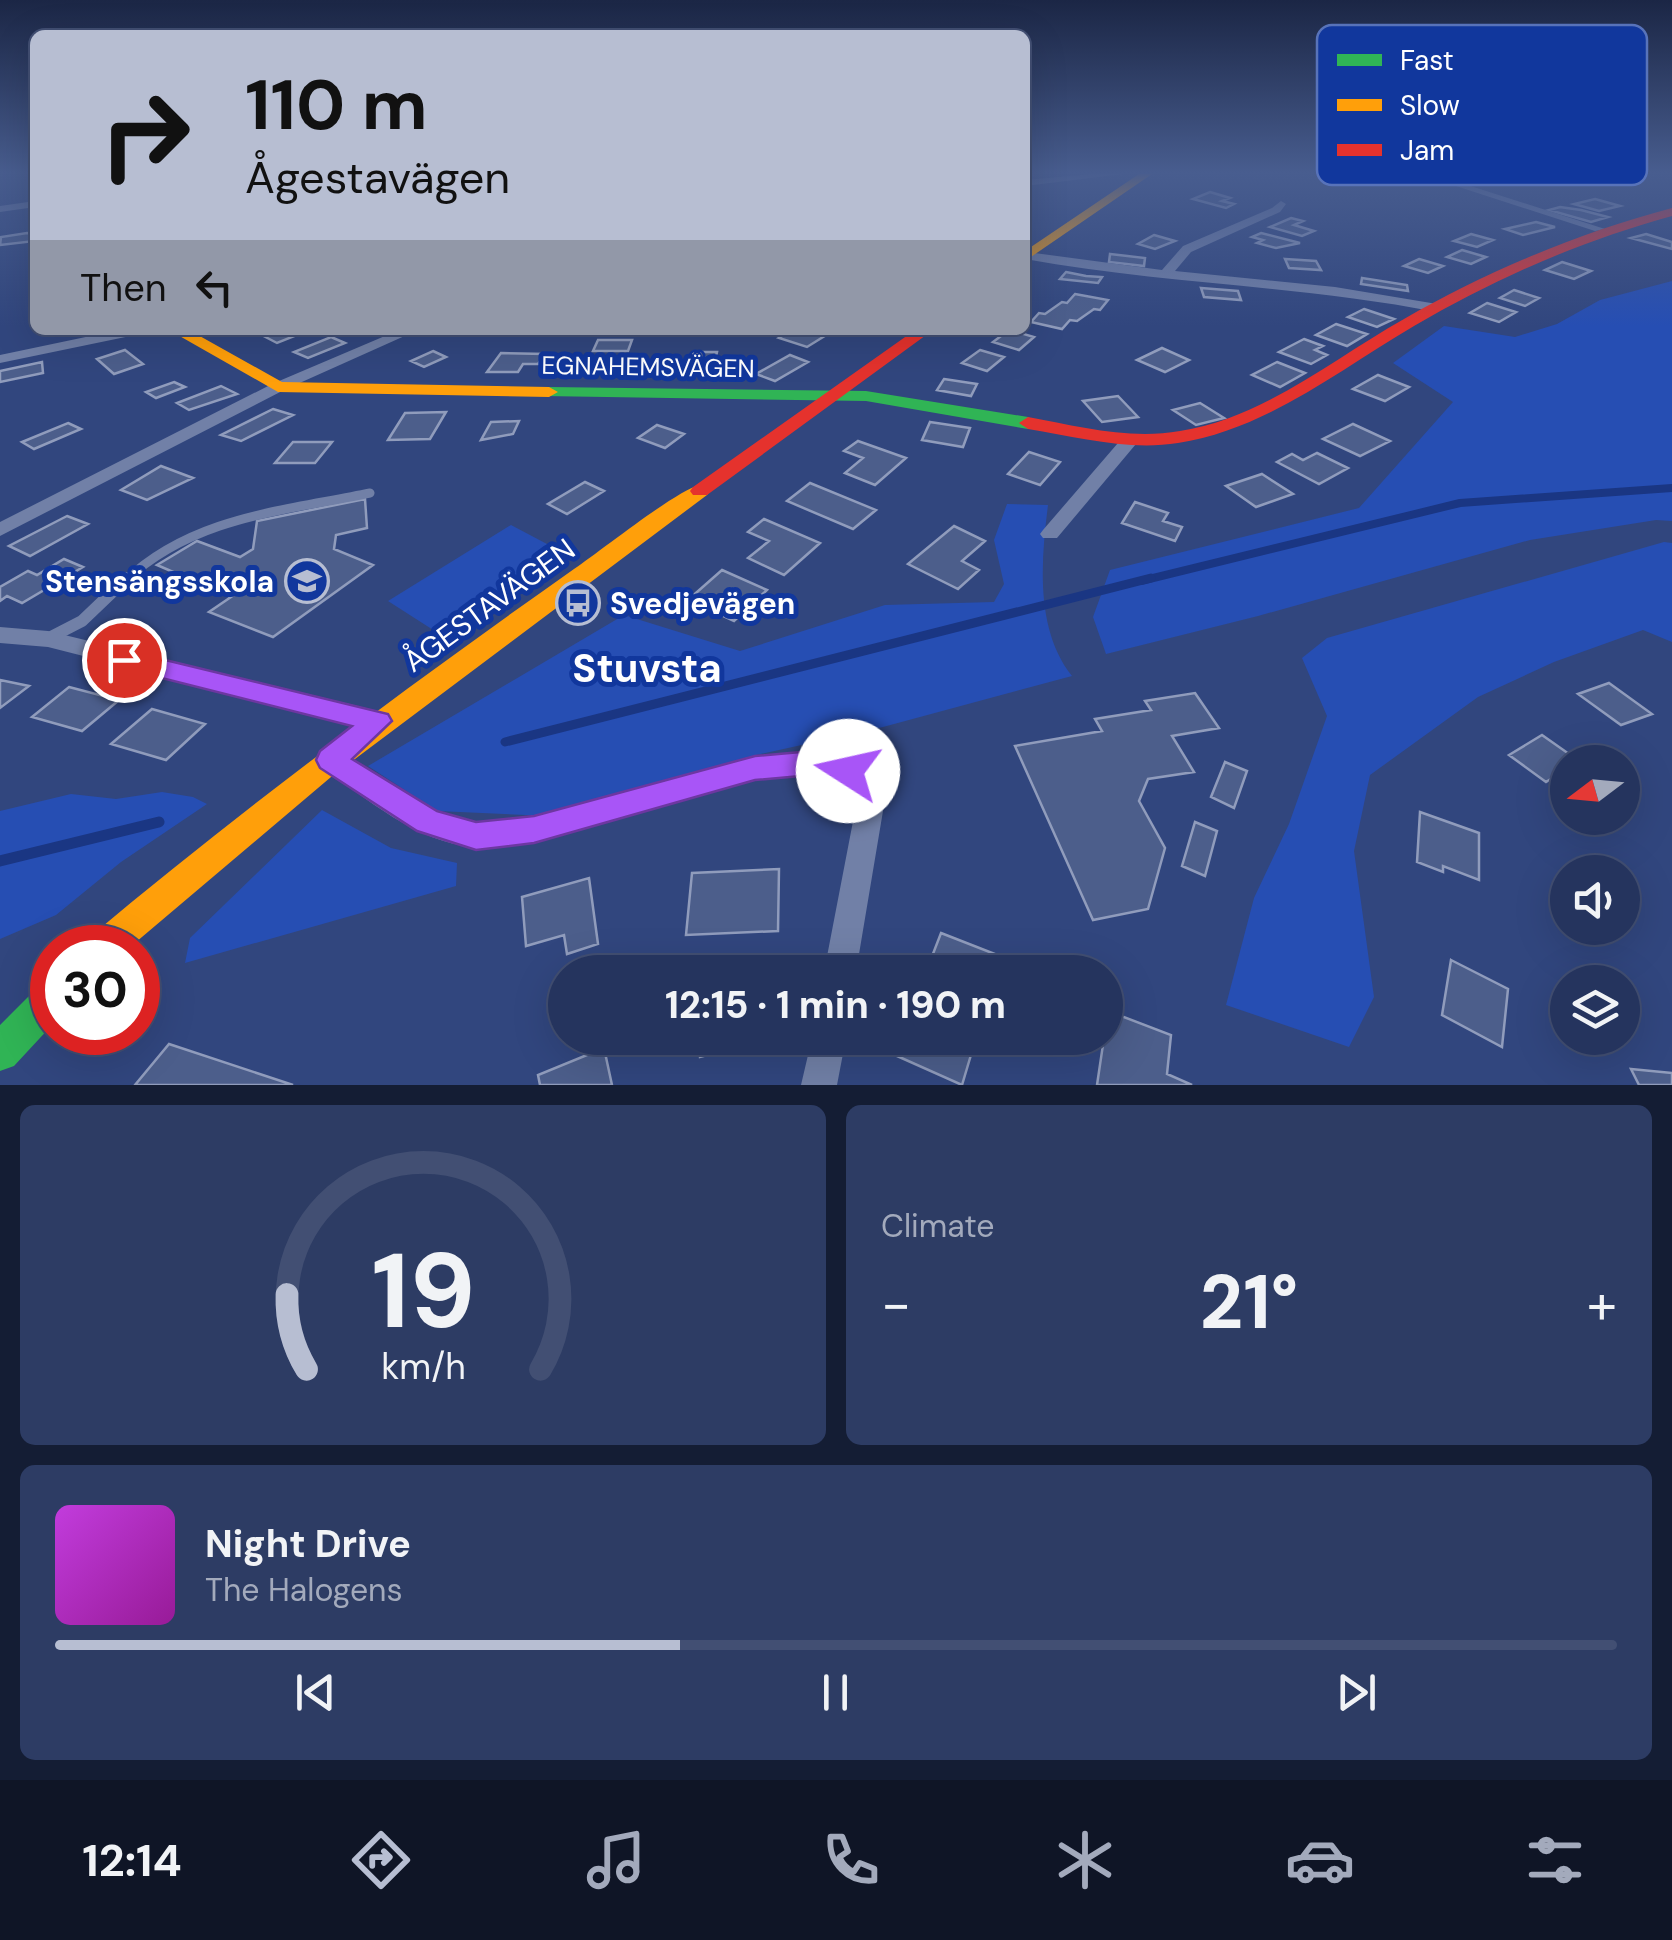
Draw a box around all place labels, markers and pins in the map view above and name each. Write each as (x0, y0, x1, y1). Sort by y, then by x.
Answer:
school or university icon: Stensängsskola (284, 558, 330, 604)
place label: Stensängsskola (45, 562, 274, 601)
bus stop icon: Svedjevägen (555, 580, 601, 626)
place label: Svedjevägen (610, 584, 795, 623)
pin (82, 618, 167, 703)

